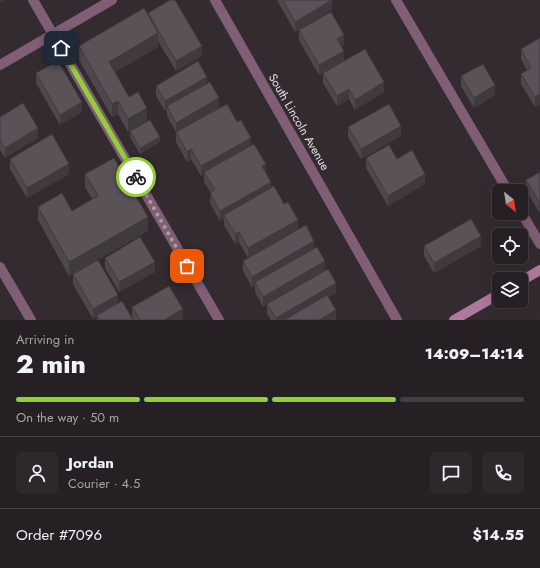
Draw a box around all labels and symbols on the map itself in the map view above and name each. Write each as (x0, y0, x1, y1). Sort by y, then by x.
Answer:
pin (44, 31, 78, 65)
street label: South Lincoln Avenue (264, 70, 334, 174)
courier (116, 157, 156, 197)
north arrow (492, 184, 528, 220)
pin (170, 249, 204, 283)

